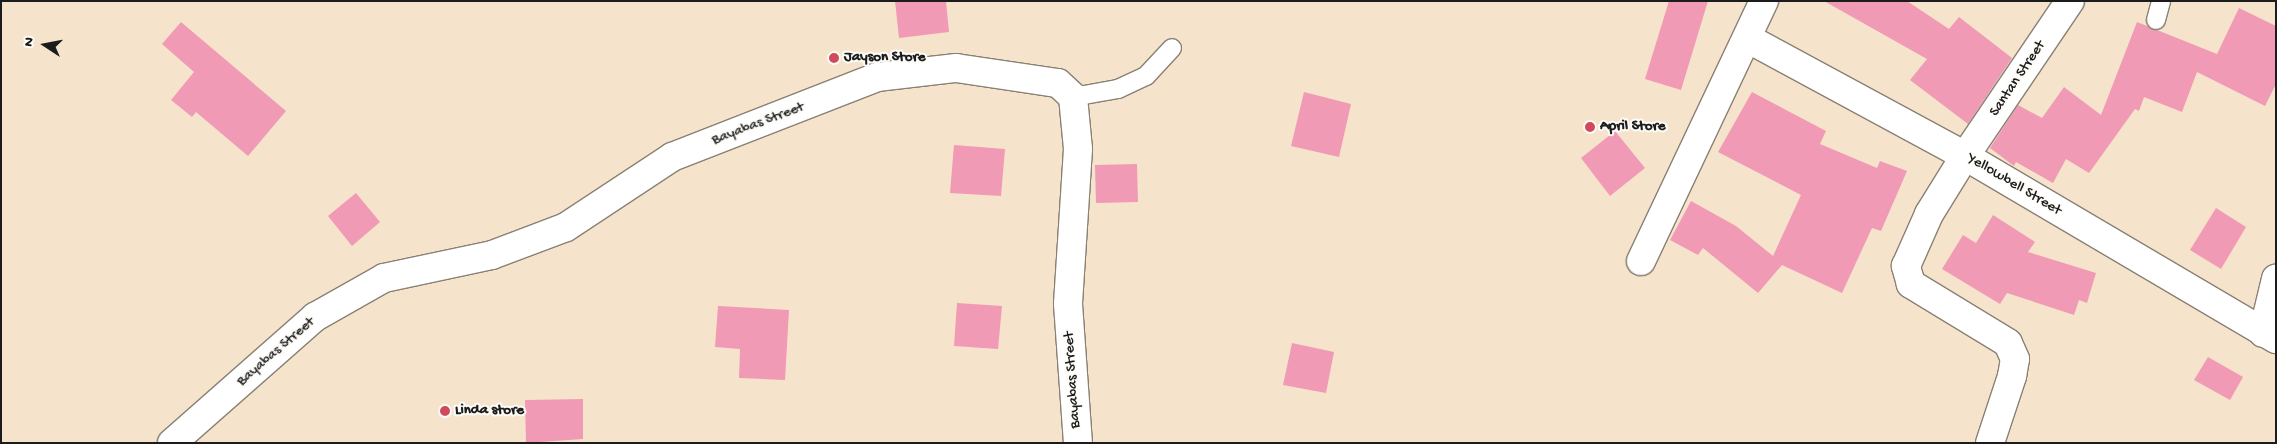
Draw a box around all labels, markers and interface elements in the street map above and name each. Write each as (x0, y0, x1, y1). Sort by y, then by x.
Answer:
north arrow (20, 20, 70, 70)
text: N (21, 36, 39, 48)
street label: Santan Street (1986, 38, 2050, 120)
place label: Jayson Store (844, 49, 926, 67)
marker: Jayson Store (828, 52, 840, 64)
street label: Bayabas Street (709, 98, 807, 150)
place label: April Store (1600, 118, 1666, 136)
marker: April Store (1584, 121, 1596, 133)
street label: Yellowbell Street (1964, 150, 2064, 220)
street label: Bayabas Street (233, 313, 319, 391)
street label: Bayabas Street (1061, 331, 1085, 429)
place label: Linda store (455, 402, 524, 420)
marker: Linda store (439, 405, 451, 417)

